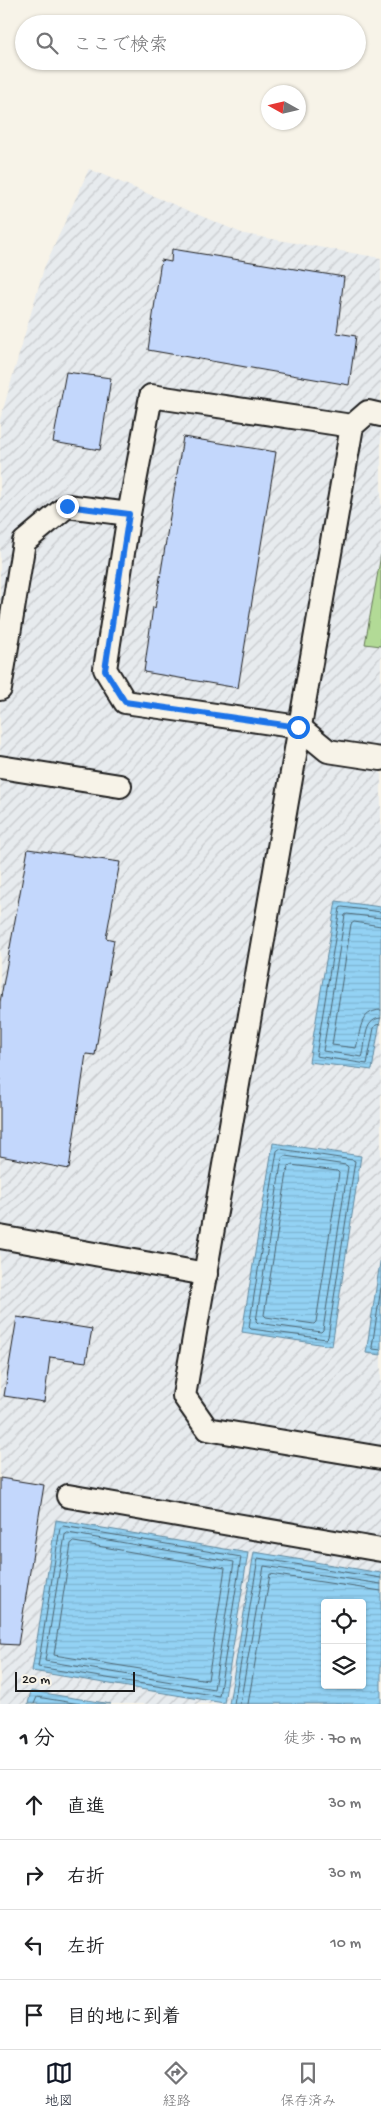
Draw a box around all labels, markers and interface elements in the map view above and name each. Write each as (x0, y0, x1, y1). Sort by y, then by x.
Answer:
search box (15, 15, 366, 70)
icon: search (33, 29, 61, 57)
text: ここで検索 (73, 35, 168, 58)
north arrow (261, 85, 306, 130)
route end (56, 495, 79, 518)
route start (287, 716, 310, 739)
map controls (321, 1599, 366, 1689)
button: locate (321, 1599, 366, 1644)
button: layers (321, 1644, 366, 1689)
scale bar (15, 1669, 135, 1692)
text: 20 m (22, 1672, 50, 1689)
text: 1 分 (20, 1728, 54, 1753)
text: 徒歩 · 70 m (284, 1731, 361, 1750)
icon: ahead (20, 1791, 48, 1819)
text: 30 m (328, 1795, 361, 1814)
text: 直進 (67, 1797, 105, 1820)
icon: right (20, 1861, 48, 1889)
text: 30 m (328, 1865, 361, 1884)
text: 右折 (67, 1867, 105, 1890)
icon: left (20, 1931, 48, 1959)
text: 10 m (330, 1935, 361, 1954)
text: 左折 (67, 1937, 105, 1960)
icon: arrive (20, 2001, 48, 2029)
text: 目的地に到着 (67, 2007, 181, 2030)
tab: 地図 (45, 2059, 73, 2111)
tab: 経路 (162, 2059, 190, 2111)
tab: 保存済み (280, 2059, 336, 2111)

